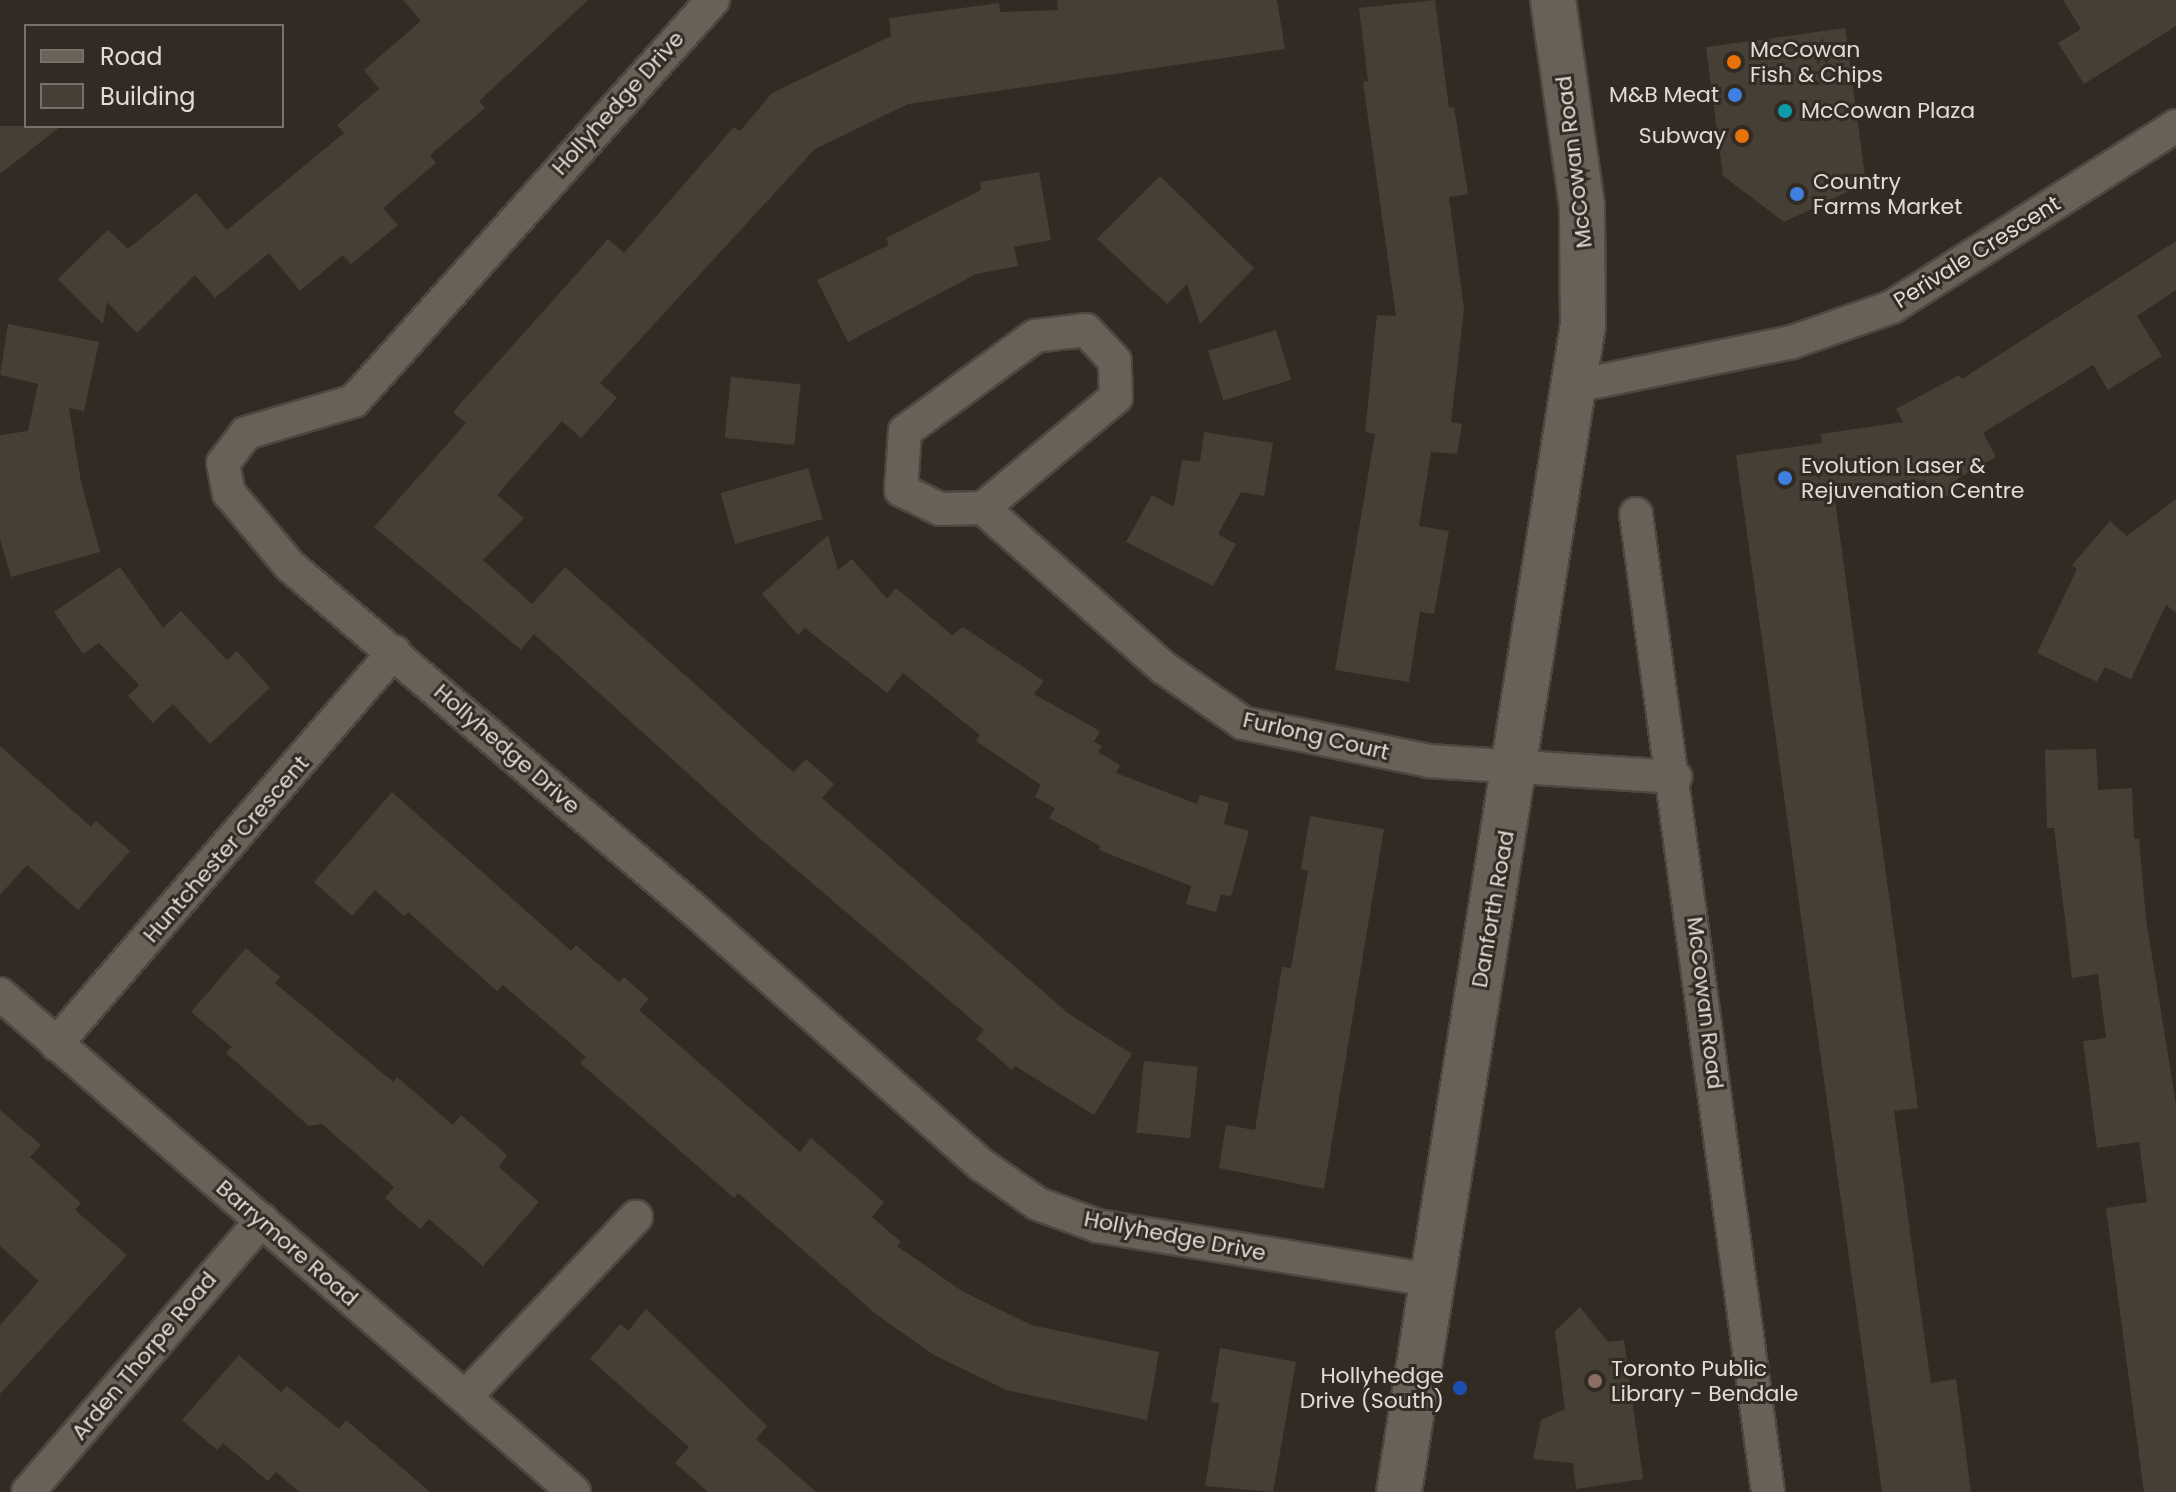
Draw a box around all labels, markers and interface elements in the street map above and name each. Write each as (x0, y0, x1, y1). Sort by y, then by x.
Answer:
legend (24, 24, 284, 128)
street label: Hollyhedge Drive (546, 26, 690, 180)
place label: McCowan Fish & Chips (1750, 36, 1883, 88)
text: Road (100, 40, 162, 73)
marker: McCowan Fish & Chips (1725, 53, 1743, 71)
street label: McCowan Road (1550, 74, 1598, 250)
text: Building (100, 80, 196, 113)
place label: M&B Meat (1609, 82, 1719, 108)
marker: M&B Meat (1726, 86, 1744, 104)
place label: McCowan Plaza (1801, 98, 1975, 124)
marker: McCowan Plaza (1776, 102, 1794, 120)
place label: Subway (1639, 123, 1726, 149)
marker: Subway (1733, 127, 1751, 145)
place label: Country Farms Market (1813, 168, 1962, 220)
marker: Country Farms Market (1788, 185, 1806, 203)
street label: Perivale Crescent (1889, 190, 2065, 314)
place label: Evolution Laser & Rejuvenation Centre (1801, 452, 2024, 504)
marker: Evolution Laser & Rejuvenation Centre (1776, 469, 1794, 487)
street label: Hollyhedge Drive (429, 678, 585, 820)
street label: Furlong Court (1240, 706, 1392, 766)
street label: Huntchester Crescent (138, 750, 314, 948)
street label: Danforth Road (1466, 828, 1520, 990)
street label: McCowan Road (1681, 915, 1729, 1091)
street label: Barrymore Road (211, 1174, 363, 1312)
street label: Hollyhedge Drive (1082, 1205, 1268, 1267)
street label: Arden Thorpe Road (66, 1267, 222, 1445)
place label: Toronto Public Library - Bendale (1611, 1355, 1798, 1406)
place label: Hollyhedge Drive (South) (1300, 1362, 1444, 1414)
marker: Toronto Public Library - Bendale (1586, 1372, 1604, 1390)
marker: Hollyhedge Drive (South) (1451, 1379, 1469, 1397)

